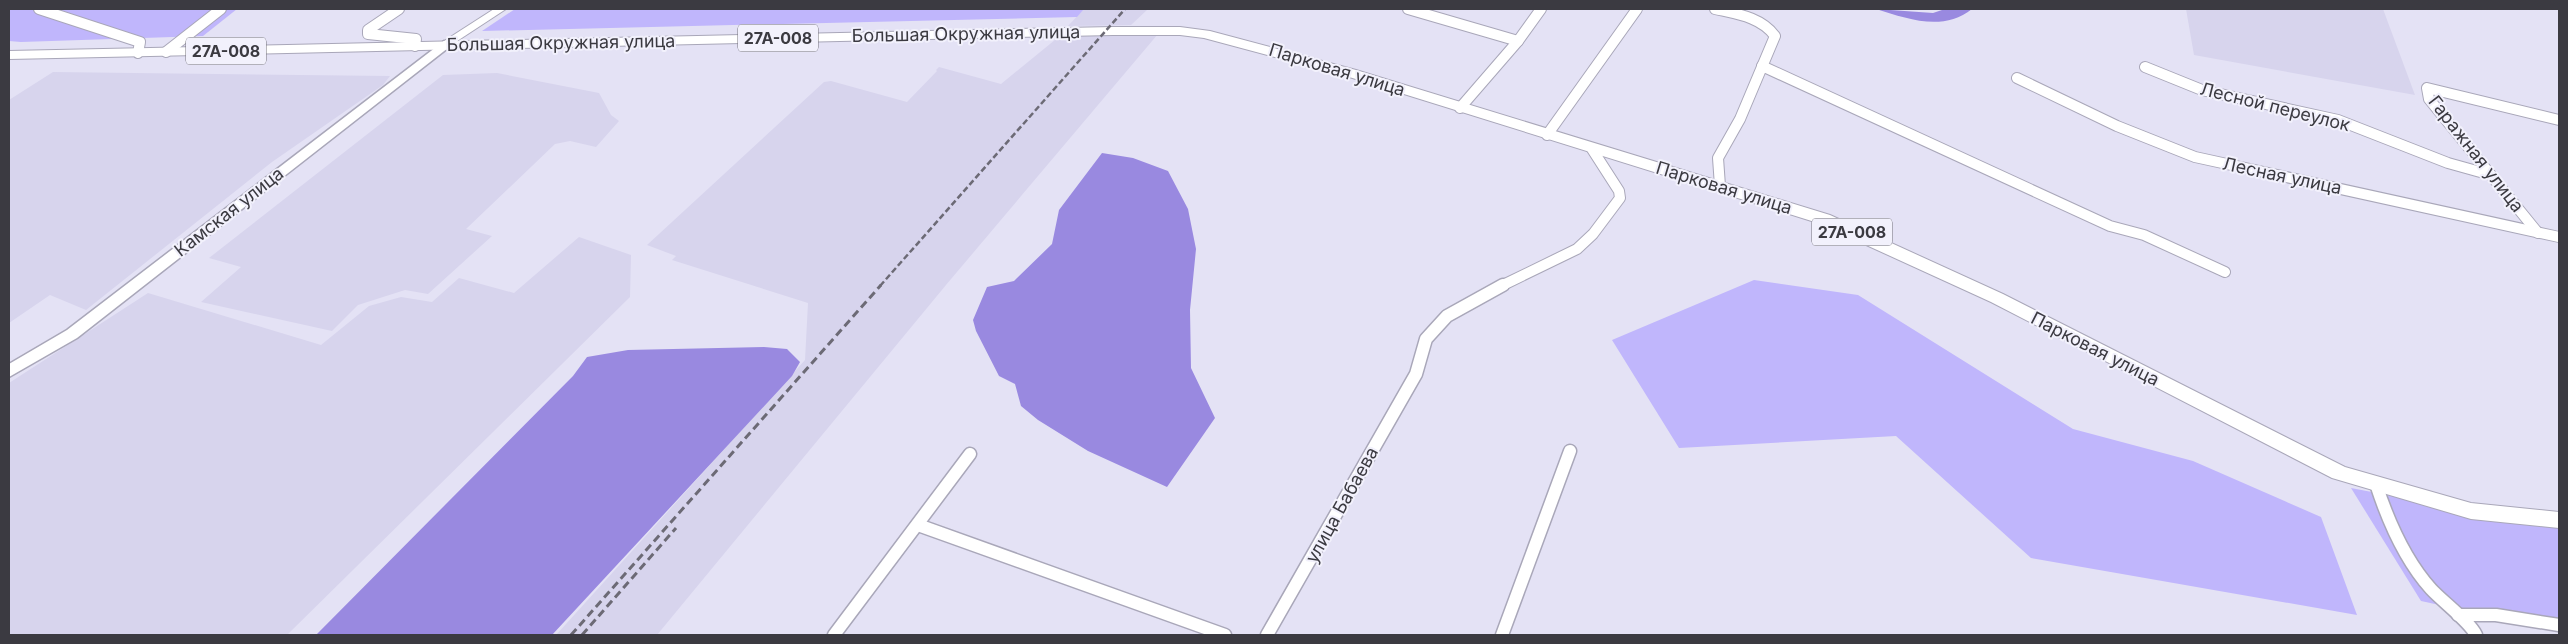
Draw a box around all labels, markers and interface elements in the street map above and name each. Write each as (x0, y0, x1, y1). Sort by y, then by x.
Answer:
street label: Большая Окружная улица (852, 21, 1080, 46)
road number: 27А-008 (738, 24, 818, 52)
street label: Большая Окружная улица (447, 30, 675, 55)
road number: 27А-008 (186, 37, 266, 64)
street label: Парковая улица (1267, 39, 1408, 100)
street label: Лесной переулок (2198, 78, 2353, 135)
street label: Гаражная улица (2424, 91, 2528, 216)
street label: Лесная улица (2221, 153, 2344, 198)
street label: Парковая улица (1654, 157, 1795, 218)
street label: Камская улица (170, 163, 287, 261)
road number: 27А-008 (1812, 218, 1892, 246)
street label: Парковая улица (2028, 307, 2163, 390)
street label: улица Бабаева (1301, 443, 1382, 566)

